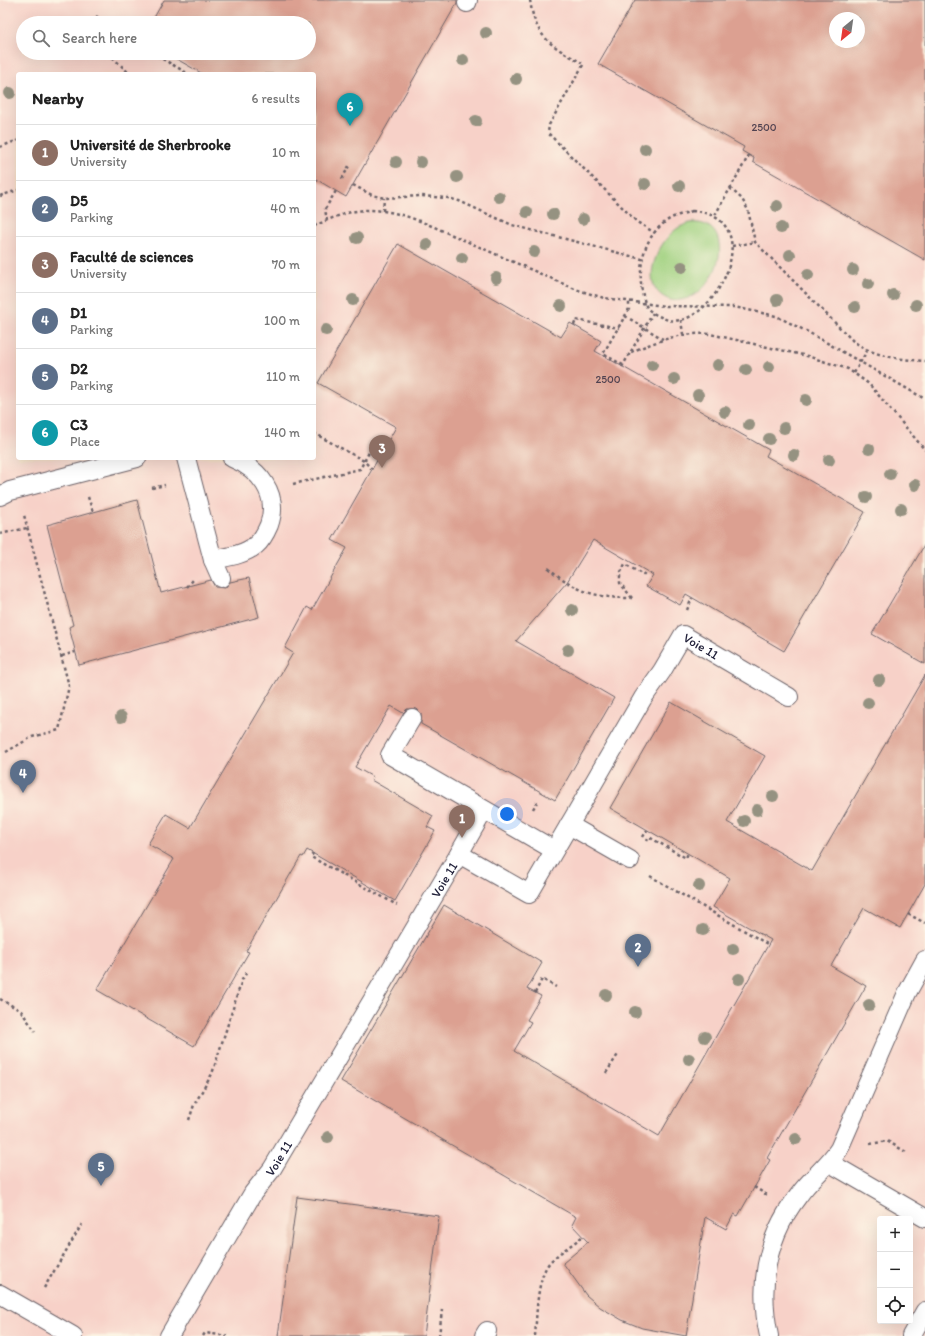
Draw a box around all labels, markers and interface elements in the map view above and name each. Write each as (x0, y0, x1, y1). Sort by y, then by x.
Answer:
north arrow (829, 12, 865, 48)
search box (16, 16, 316, 60)
icon: search (30, 27, 52, 49)
text: Search here (62, 29, 137, 47)
text: Nearby (32, 88, 84, 108)
text: 6 results (252, 91, 300, 106)
pin: 6 (337, 93, 363, 126)
house number: 2500 (751, 121, 777, 134)
text: Université de Sherbrooke (70, 136, 231, 154)
text: 1 (42, 145, 48, 160)
text: 10 m (272, 145, 300, 160)
text: University (70, 154, 127, 169)
text: D5 (70, 192, 88, 210)
text: 2 (42, 201, 48, 216)
text: 40 m (270, 201, 300, 216)
text: Parking (70, 210, 113, 225)
text: Faculté de sciences (70, 248, 193, 266)
text: 3 (41, 257, 49, 272)
text: 70 m (272, 257, 300, 272)
text: University (70, 266, 127, 281)
text: D1 (70, 304, 87, 322)
text: 4 (41, 313, 49, 328)
text: 100 m (264, 313, 300, 328)
text: Parking (70, 322, 113, 337)
text: D2 (70, 360, 88, 378)
text: 5 (42, 369, 48, 384)
text: 110 m (266, 369, 300, 384)
house number: 2500 (595, 373, 621, 386)
text: Parking (70, 378, 113, 393)
text: C3 (70, 416, 88, 434)
text: 6 (42, 425, 48, 440)
text: 140 m (264, 425, 300, 440)
text: Place (70, 434, 100, 449)
pin: 3 (369, 435, 395, 468)
street label: Voie 11 (681, 630, 721, 662)
pin: 4 (10, 760, 36, 793)
your location (497, 804, 517, 824)
pin: 1 (449, 805, 475, 838)
street label: Voie 11 (428, 860, 460, 900)
pin: 2 (625, 934, 651, 967)
street label: Voie 11 (262, 1138, 295, 1179)
pin: 5 (88, 1153, 114, 1186)
map controls (877, 1216, 913, 1324)
button: + (877, 1216, 913, 1252)
button: − (877, 1252, 913, 1288)
button: locate (877, 1288, 913, 1324)

